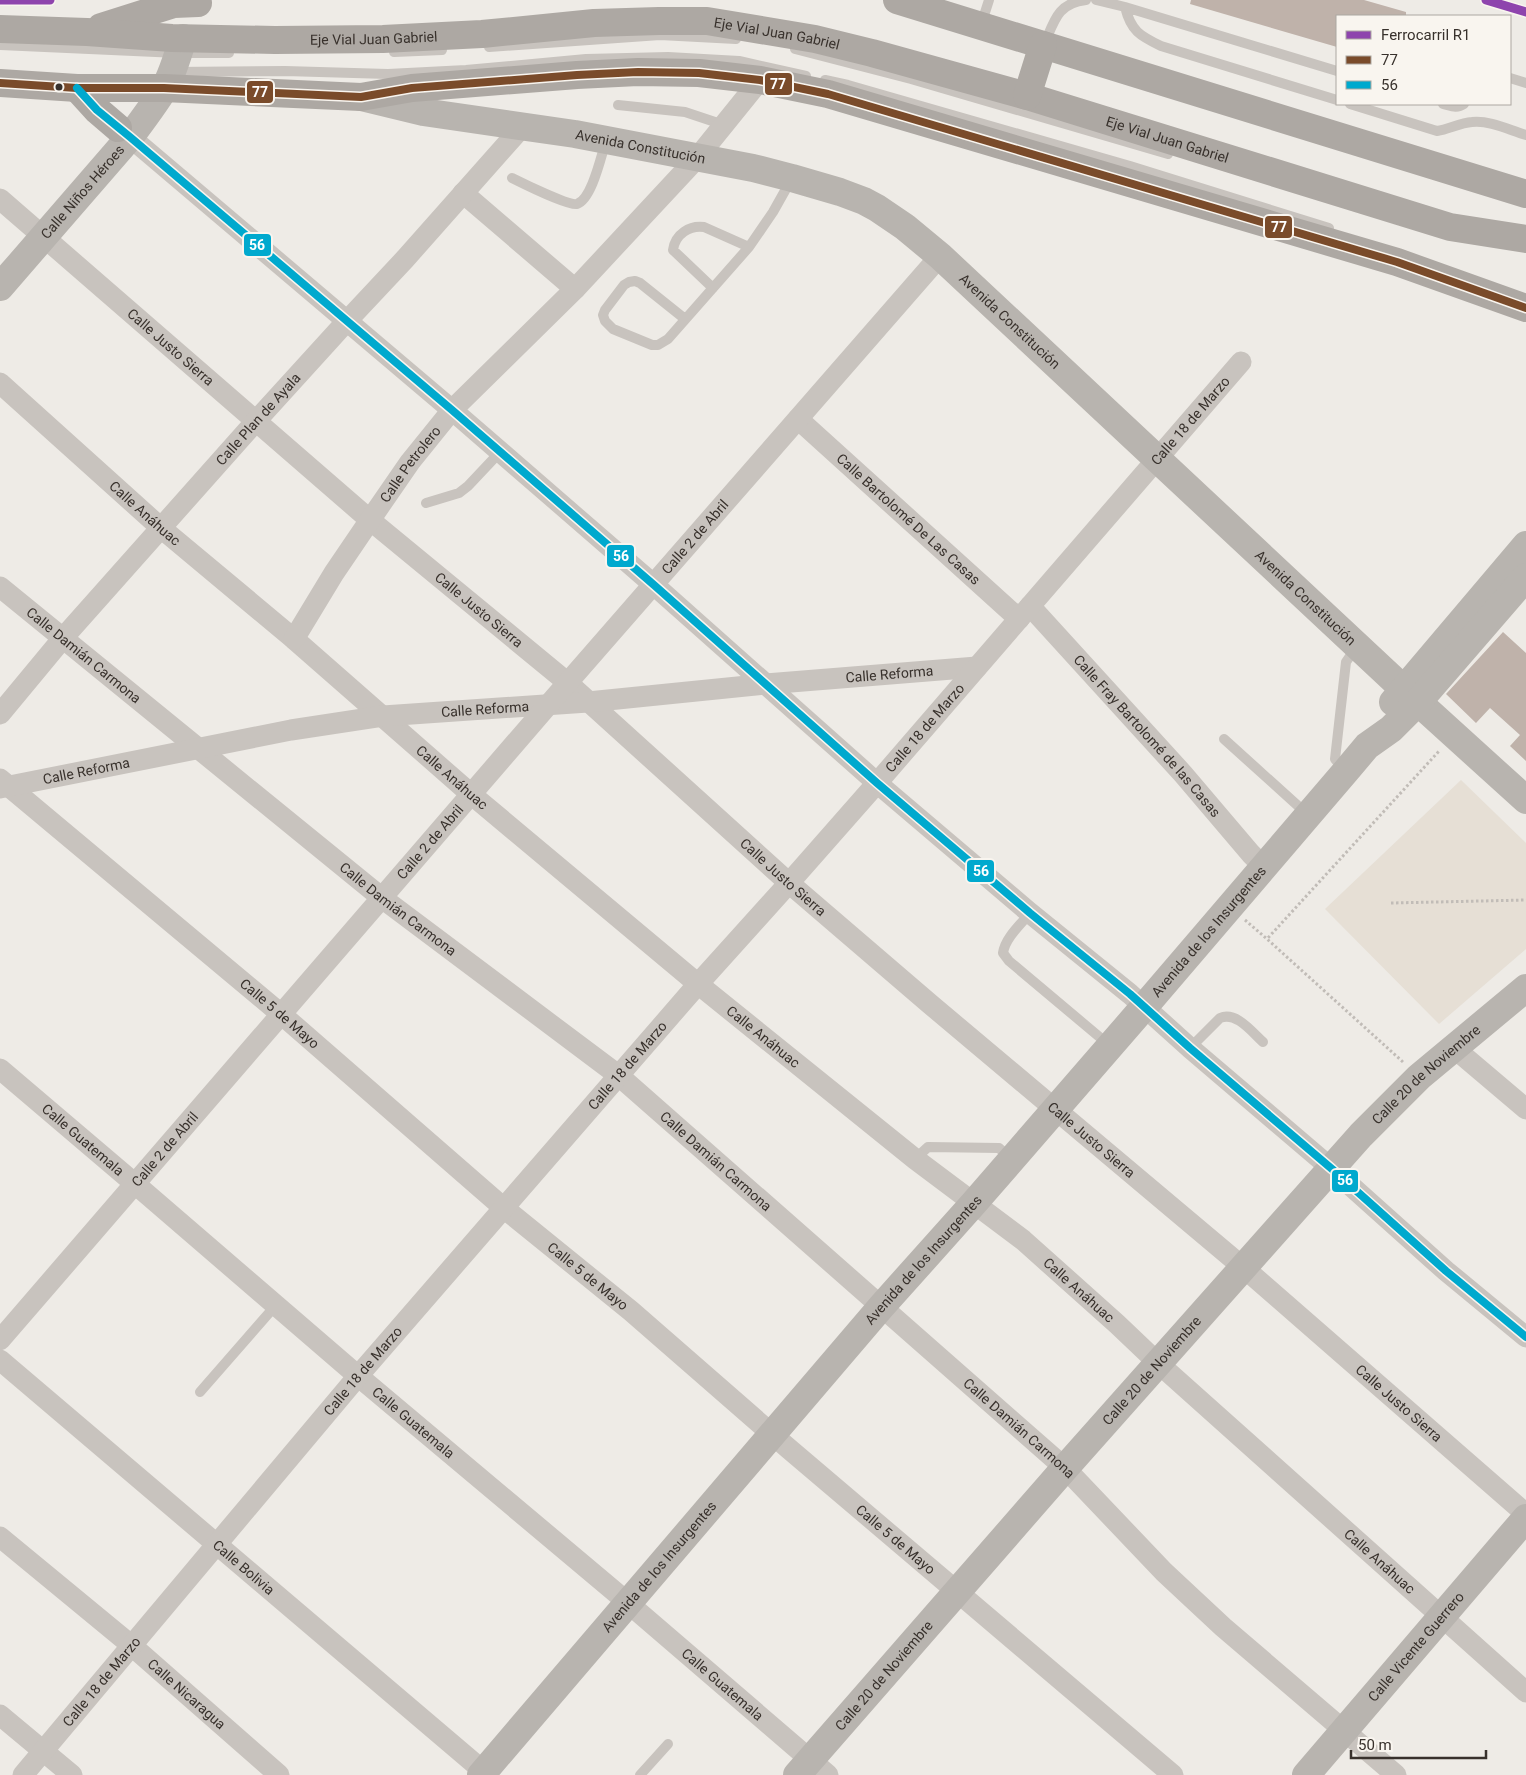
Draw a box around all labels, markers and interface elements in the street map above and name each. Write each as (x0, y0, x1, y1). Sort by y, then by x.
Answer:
street label: Eje Vial Juan Gabriel (713, 14, 841, 53)
legend (1336, 15, 1511, 105)
text: Ferrocarril R1 (1381, 26, 1471, 44)
street label: Eje Vial Juan Gabriel (310, 28, 438, 48)
text: 77 (1381, 51, 1398, 69)
line badge: 77 (764, 72, 793, 96)
text: 77 (770, 76, 786, 92)
text: 56 (1381, 76, 1398, 94)
line badge: 77 (246, 80, 274, 104)
unlabelled marker (54, 82, 64, 92)
text: 77 (252, 84, 268, 100)
street label: Eje Vial Juan Gabriel (1104, 113, 1231, 166)
street label: Avenida Constitución (574, 126, 707, 167)
street label: Calle Niños Héroes (37, 142, 128, 242)
line badge: 77 (1264, 215, 1293, 239)
text: 77 (1271, 219, 1287, 235)
line badge: 56 (243, 233, 272, 257)
text: 56 (249, 237, 265, 253)
street label: Avenida Constitución (956, 270, 1063, 372)
street label: Calle Justo Sierra (124, 305, 217, 389)
street label: Calle Plan de Ayala (213, 370, 304, 468)
street label: Calle 18 de Marzo (1148, 373, 1233, 468)
street label: Calle Petrolero (377, 423, 444, 506)
street label: Calle Bartolomé De Las Casas (833, 450, 983, 588)
street label: Calle Anáhuac (106, 478, 184, 549)
street label: Calle 2 de Abril (658, 496, 732, 577)
line badge: 56 (606, 544, 635, 568)
street label: Avenida Constitución (1252, 547, 1359, 649)
text: 56 (613, 548, 629, 564)
street label: Calle Justo Sierra (432, 569, 526, 651)
street label: Calle Damián Carmona (23, 604, 144, 707)
street label: Calle Fray Bartolomé de las Casas (1071, 652, 1224, 820)
street label: Calle Reforma (845, 663, 934, 686)
street label: Calle 18 de Marzo (882, 680, 967, 775)
street label: Calle Reforma (440, 698, 529, 720)
street label: Calle Anáhuac (413, 742, 491, 813)
street label: Calle Reforma (42, 754, 131, 787)
street label: Calle 2 de Abril (393, 801, 466, 882)
street label: Calle Justo Sierra (737, 835, 829, 919)
street label: Calle Damián Carmona (337, 859, 460, 959)
line badge: 56 (966, 859, 995, 883)
text: 56 (973, 863, 989, 879)
street label: Avenida de los Insurgentes (1148, 863, 1269, 1000)
street label: Calle 5 de Mayo (237, 975, 323, 1052)
street label: Calle Anáhuac (723, 1002, 803, 1071)
street label: Calle 18 de Marzo (585, 1018, 670, 1113)
street label: Calle 20 de Noviembre (1369, 1022, 1483, 1127)
street label: Calle Justo Sierra (1044, 1098, 1138, 1181)
street label: Calle Guatemala (39, 1100, 127, 1179)
street label: Calle Damián Carmona (657, 1108, 775, 1214)
street label: Calle 2 de Abril (128, 1109, 201, 1190)
line badge: 56 (1331, 1169, 1359, 1193)
text: 56 (1337, 1172, 1353, 1188)
street label: Avenida de los Insurgentes (862, 1192, 985, 1328)
street label: Calle 5 de Mayo (544, 1239, 631, 1313)
street label: Calle Anáhuac (1040, 1254, 1118, 1326)
street label: Calle 20 de Noviembre (1099, 1313, 1204, 1428)
street label: Calle 18 de Marzo (320, 1323, 405, 1419)
street label: Calle Justo Sierra (1353, 1361, 1445, 1445)
street label: Calle Damián Carmona (960, 1375, 1078, 1481)
street label: Calle Guatemala (369, 1384, 458, 1462)
street label: Avenida de los Insurgentes (599, 1498, 720, 1636)
street label: Calle 5 de Mayo (853, 1501, 939, 1578)
street label: Calle Anáhuac (1341, 1525, 1418, 1597)
street label: Calle Bolivia (210, 1537, 278, 1598)
street label: Calle Vicente Guerrero (1365, 1589, 1467, 1705)
street label: Calle 20 de Noviembre (832, 1617, 936, 1734)
street label: Calle 18 de Marzo (59, 1634, 144, 1730)
street label: Calle Guatemala (678, 1645, 767, 1724)
street label: Calle Nicaragua (145, 1656, 229, 1732)
scale bar (1351, 1728, 1486, 1760)
text: 50 m (1358, 1736, 1392, 1754)

